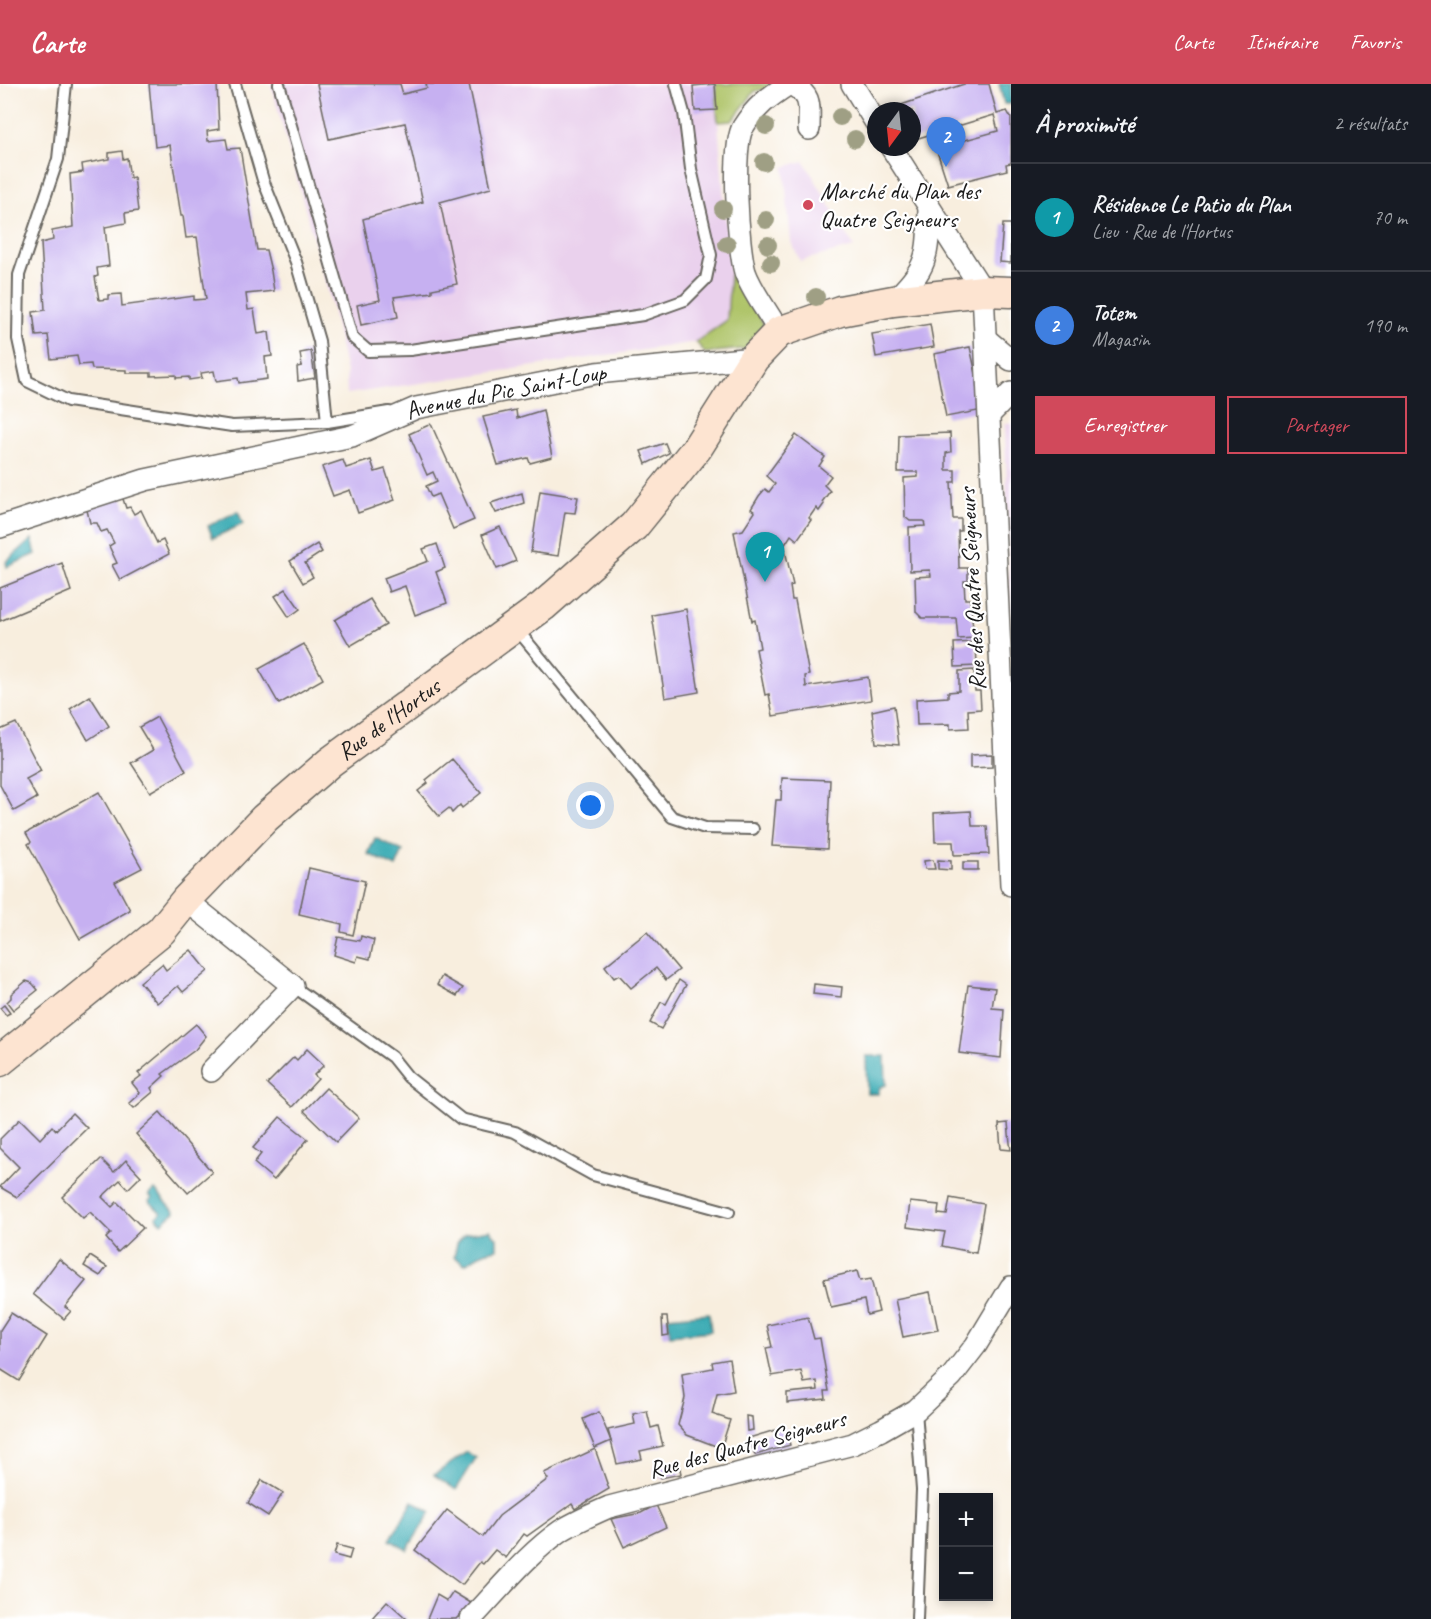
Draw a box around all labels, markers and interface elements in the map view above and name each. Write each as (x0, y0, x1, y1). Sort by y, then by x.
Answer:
text: Carte (30, 25, 85, 60)
text: Carte (1173, 29, 1214, 55)
text: Itinéraire (1247, 29, 1317, 55)
text: Favoris (1350, 29, 1401, 55)
north arrow (867, 102, 921, 156)
text: À proximité (1035, 107, 1134, 140)
text: 2 résultats (1334, 111, 1407, 136)
pin: 2 (926, 118, 966, 167)
place label: Marché du Plan des Quatre Seigneurs (820, 176, 982, 234)
text: Résidence Le Patio du Plan (1092, 191, 1291, 219)
marker: Marché du Plan des Quatre Seigneurs (801, 198, 815, 212)
text: 1 (1050, 205, 1059, 230)
text: 70 m (1373, 205, 1407, 230)
text: Lieu · Rue de l'Hortus (1092, 219, 1232, 244)
text: Totem (1092, 299, 1136, 327)
text: 2 (1050, 313, 1059, 338)
text: 190 m (1364, 313, 1407, 338)
text: Magasin (1092, 327, 1150, 352)
street label: Avenue du Pic Saint-Loup (400, 357, 608, 426)
button: Enregistrer (1035, 396, 1215, 454)
button: Partager (1227, 396, 1407, 454)
street label: Rue des Quatre Seigneurs (952, 485, 992, 691)
pin: 1 (746, 532, 784, 582)
street label: Rue de l'Hortus (331, 670, 447, 767)
your location (576, 791, 605, 820)
street label: Rue des Quatre Seigneurs (645, 1403, 851, 1485)
map controls (939, 1493, 993, 1601)
button: + (939, 1493, 993, 1547)
button: − (939, 1547, 993, 1601)

